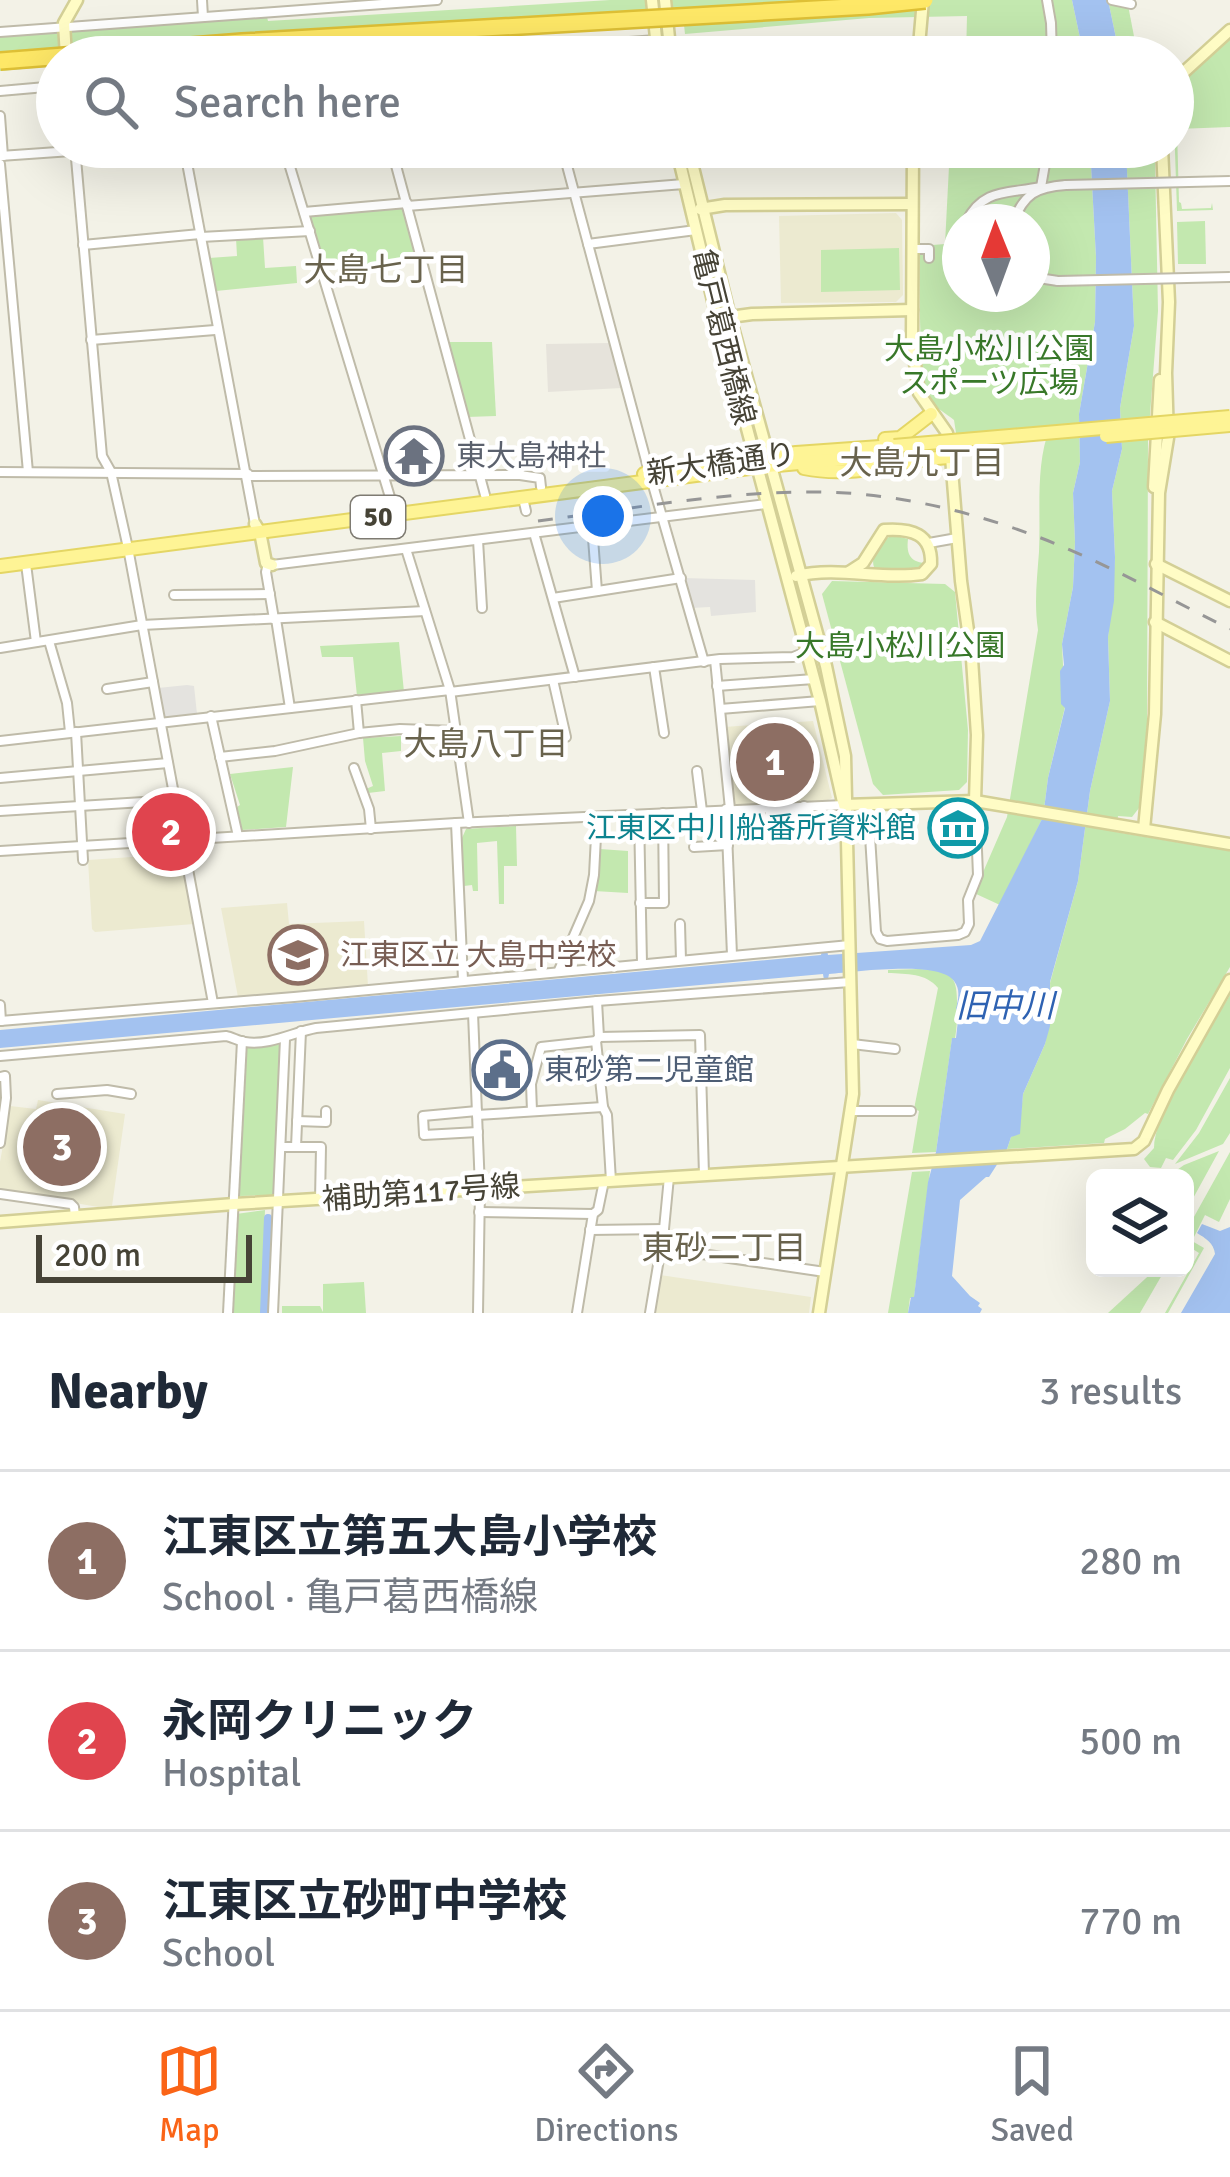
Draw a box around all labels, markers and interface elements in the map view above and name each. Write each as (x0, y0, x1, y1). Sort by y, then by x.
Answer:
search box (36, 36, 1194, 168)
icon: search (78, 69, 144, 135)
text: Search here (174, 75, 401, 130)
north arrow (942, 204, 1050, 312)
street label: 亀戸葛西橋線 (683, 245, 763, 429)
district label: 大島七丁目 (304, 250, 469, 291)
park label: 大島小松川公園 スポーツ広場 (884, 331, 1094, 402)
temple icon: 東大島神社 (383, 425, 445, 487)
street label: 新大橋通り (644, 435, 798, 493)
place label: 東大島神社 (456, 438, 606, 475)
district label: 大島九丁目 (840, 443, 1005, 484)
your location (573, 486, 633, 546)
road number: 50 (351, 496, 405, 538)
park label: 大島小松川公園 (795, 628, 1005, 665)
pin: 1 (736, 717, 814, 807)
district label: 大島八丁目 (404, 724, 569, 765)
pin: 2 (132, 787, 210, 877)
museum icon: 江東区中川船番所資料館 (927, 797, 989, 859)
place label: 江東区中川船番所資料館 (586, 810, 916, 847)
school or university icon: 江東区立 大島中学校 (267, 924, 329, 986)
place label: 江東区立 大島中学校 (340, 937, 617, 974)
water label: 旧中川 (956, 986, 1058, 1027)
public building icon: 東砂第二児童館 (471, 1039, 533, 1101)
place label: 東砂第二児童館 (544, 1052, 754, 1089)
pin: 3 (23, 1102, 101, 1192)
street label: 補助第117号線 (321, 1168, 521, 1218)
map controls (1086, 1169, 1194, 1277)
button: layers (1086, 1169, 1194, 1277)
district label: 東砂二丁目 (642, 1228, 807, 1269)
scale bar (36, 1229, 252, 1282)
text: 200 m (54, 1235, 141, 1276)
text: Nearby (48, 1360, 208, 1423)
text: 3 results (1039, 1367, 1182, 1415)
text: 江東区立第五大島小学校 (162, 1510, 657, 1565)
text: 1 (76, 1537, 98, 1585)
text: 280 m (1079, 1537, 1182, 1585)
text: School · 亀戸葛西橋線 (162, 1573, 538, 1621)
text: 永岡クリニック (162, 1694, 477, 1749)
text: 2 (76, 1717, 98, 1765)
text: 500 m (1079, 1717, 1182, 1765)
text: Hospital (162, 1749, 302, 1797)
text: 江東区立砂町中学校 (162, 1874, 567, 1929)
text: 3 (76, 1897, 98, 1945)
text: 770 m (1079, 1897, 1182, 1945)
text: School (162, 1929, 275, 1977)
tab: Map (156, 2038, 222, 2151)
tab: Directions (534, 2038, 679, 2151)
tab: Saved (991, 2038, 1074, 2151)

